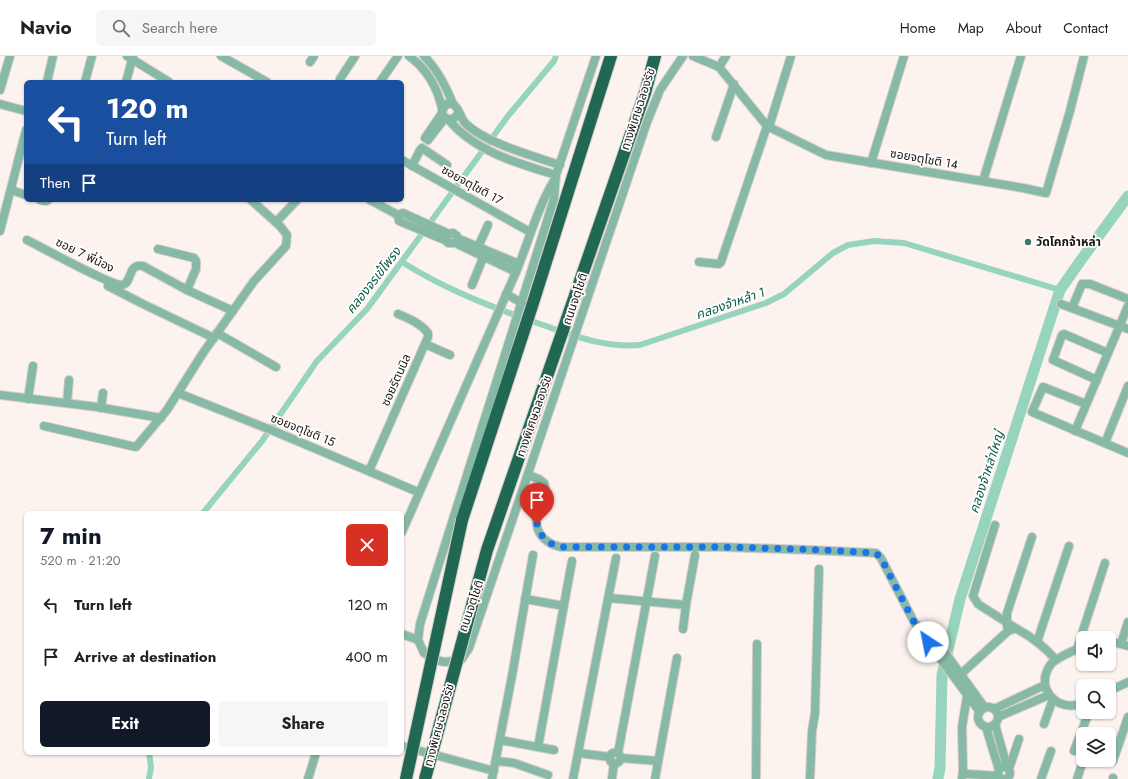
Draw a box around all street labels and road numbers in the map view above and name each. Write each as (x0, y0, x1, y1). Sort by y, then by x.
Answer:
street label: ทางพิเศษฉลองรัช (616, 66, 660, 152)
street label: ซอยจตุโชติ 14 (889, 144, 959, 174)
street label: ซอยจตุโชติ 17 (438, 161, 507, 210)
street label: ซอย 7 พี่น้อง (53, 233, 117, 277)
street label: ถนนจตุโชติ (558, 271, 592, 327)
street label: ซอยรัตนนิล (376, 351, 416, 409)
street label: ทางพิเศษฉลองรัช (512, 373, 556, 459)
street label: ซอยจตุโชติ 15 (268, 409, 338, 451)
street label: ถนนจตุโชติ (454, 578, 488, 634)
street label: ทางพิเศษฉลองรัช (419, 681, 459, 769)

